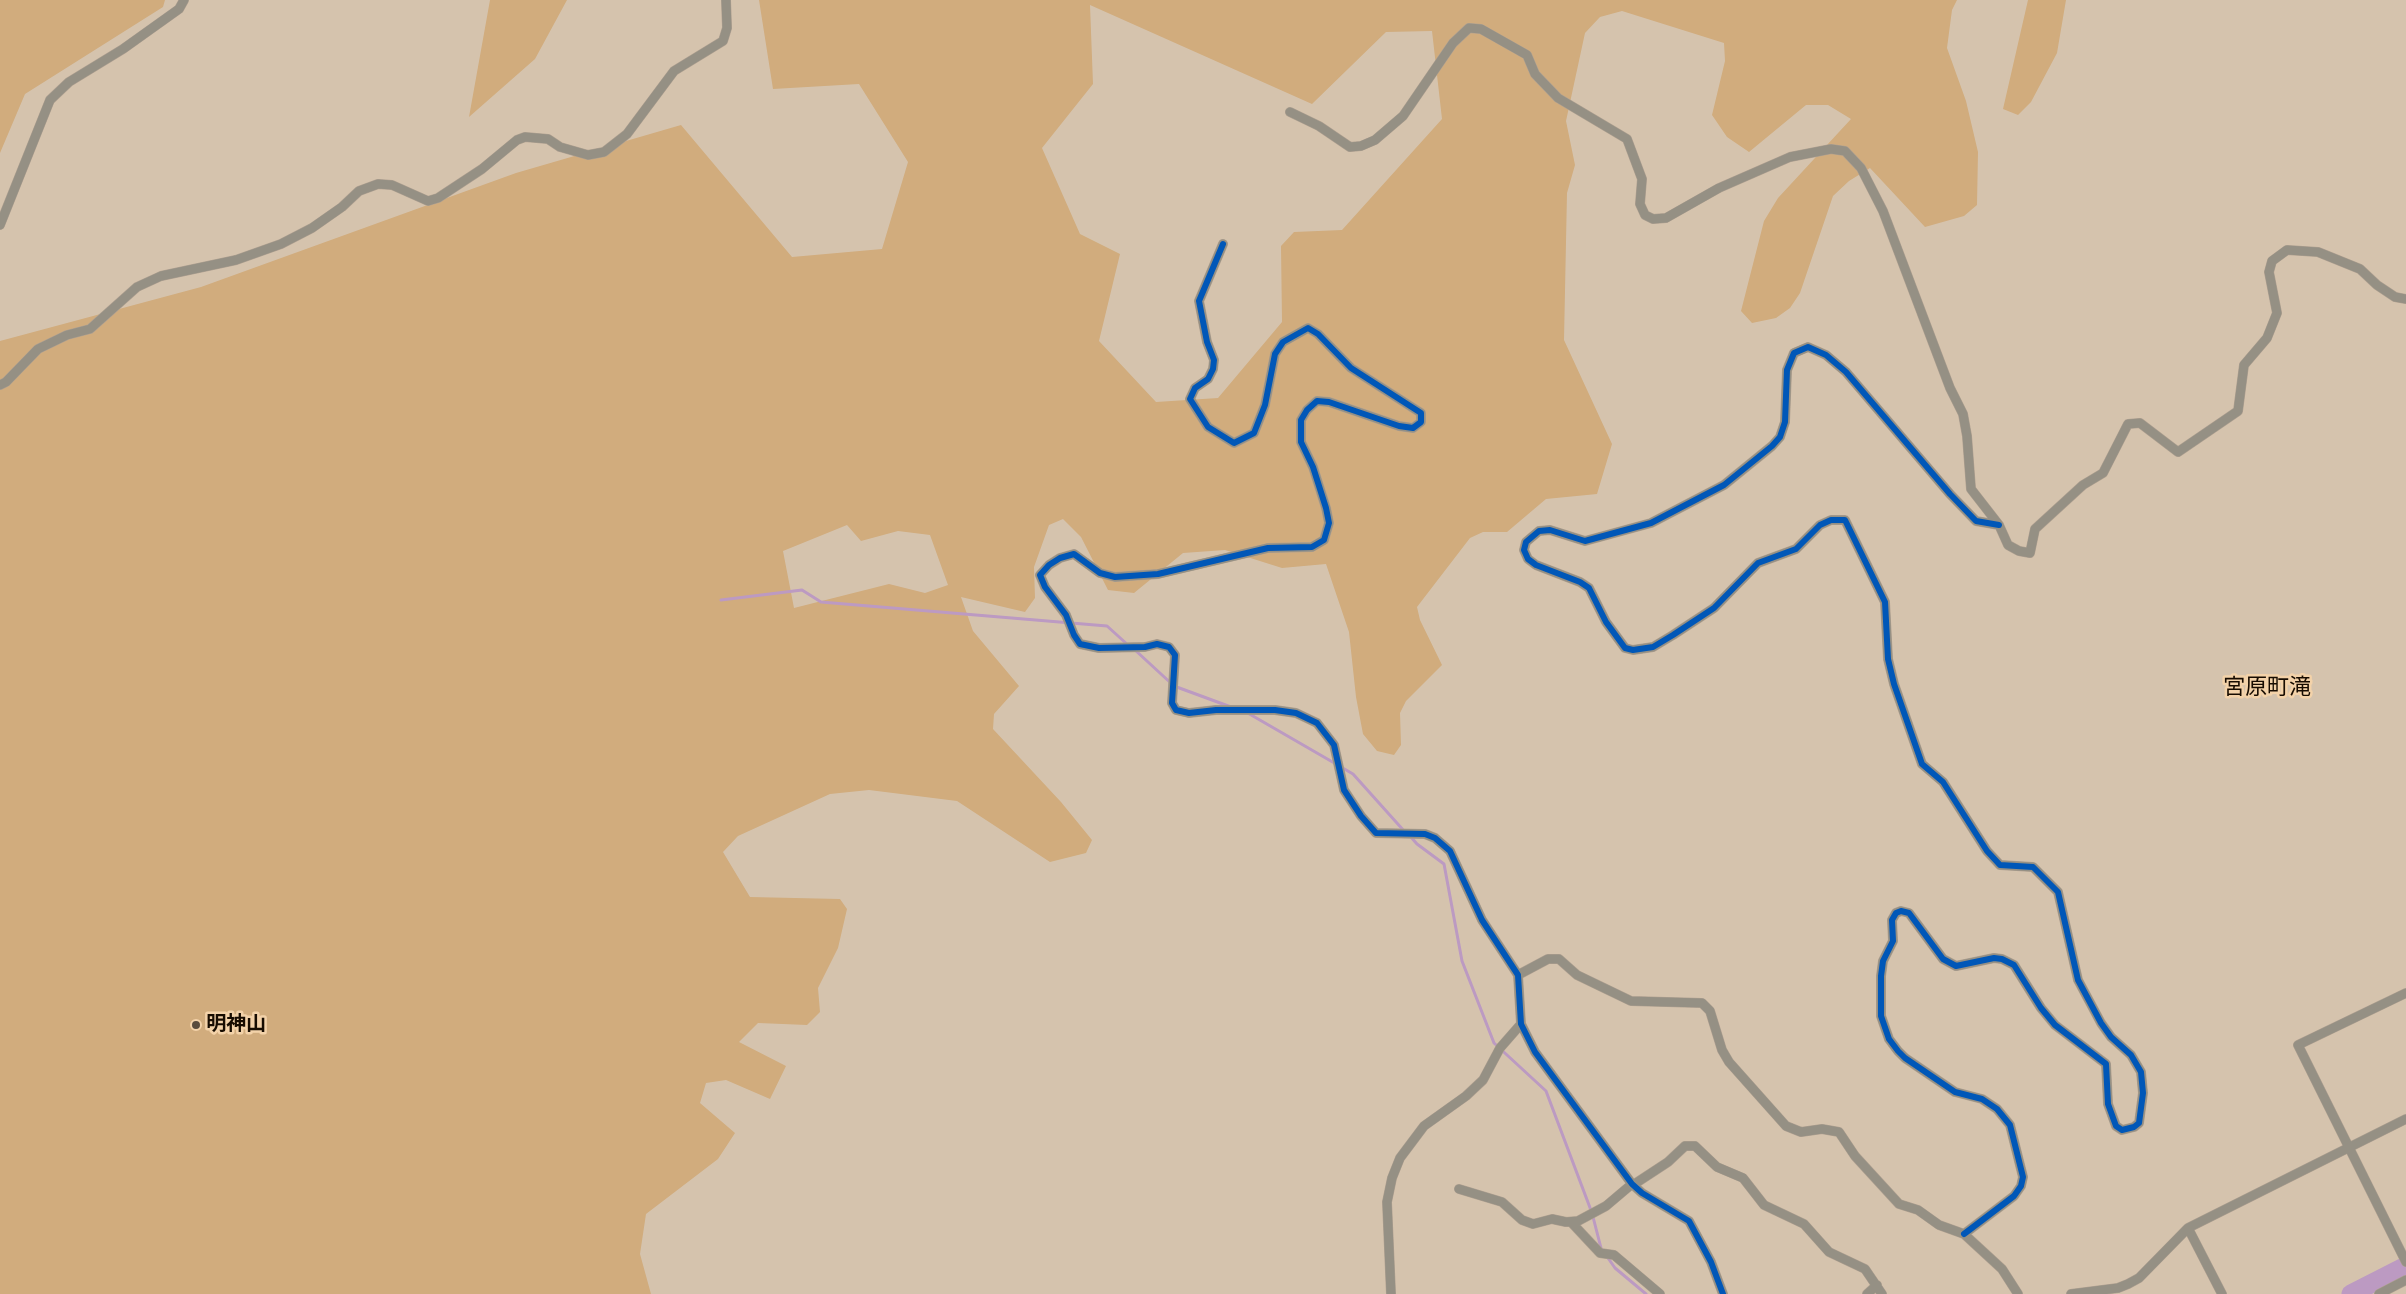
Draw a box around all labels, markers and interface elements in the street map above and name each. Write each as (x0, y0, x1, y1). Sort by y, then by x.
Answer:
district label: 宮原町滝 (2223, 676, 2311, 702)
place label: 明神山 (206, 1013, 266, 1037)
marker: 明神山 (190, 1019, 202, 1031)

